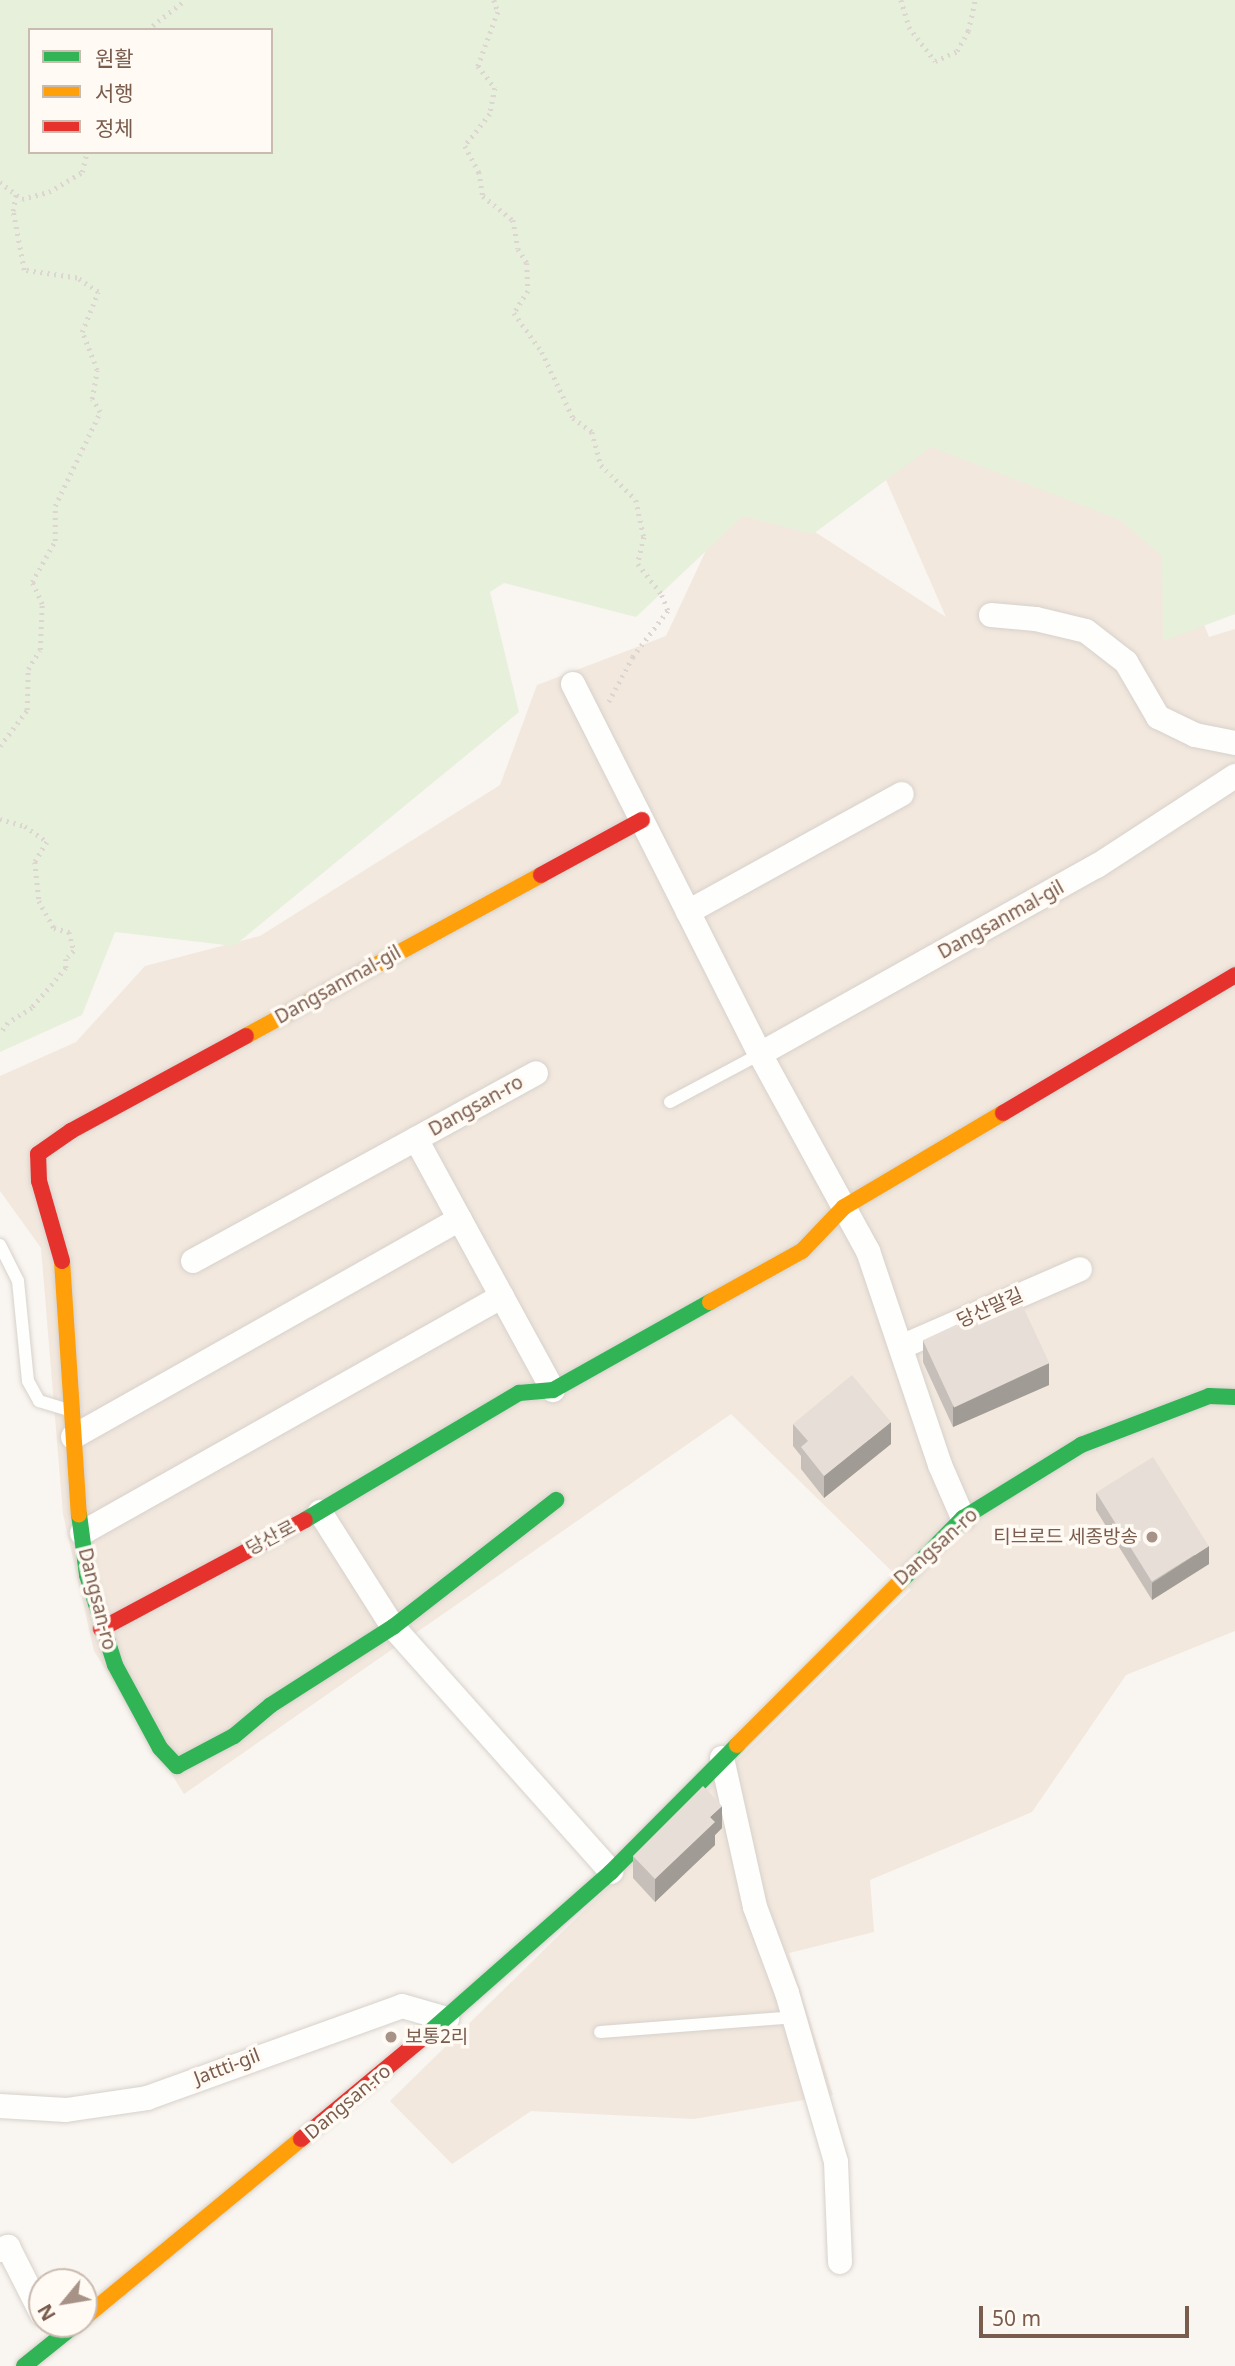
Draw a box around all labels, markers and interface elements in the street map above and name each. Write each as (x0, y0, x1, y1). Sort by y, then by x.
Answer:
legend (28, 28, 273, 154)
text: 원활 (95, 44, 134, 72)
text: 서행 (95, 79, 134, 107)
text: 정체 (95, 114, 134, 142)
street label: Dangsanmal-gil (934, 876, 1068, 964)
street label: Dangsanmal-gil (271, 941, 405, 1029)
street label: Dangsan-ro (425, 1071, 527, 1141)
street label: 당산말길 (953, 1283, 1027, 1333)
street label: Dangsan-ro (890, 1504, 982, 1590)
street label: 당산로 (242, 1516, 300, 1560)
place label: 티브로드 세종방송 (993, 1526, 1138, 1548)
marker: 티브로드 세종방송 (1144, 1529, 1160, 1545)
street label: Dangsan-ro (73, 1546, 121, 1652)
place label: 보통2리 (405, 2026, 468, 2048)
marker: 보통2리 (383, 2029, 399, 2045)
street label: Jattti-gil (191, 2044, 263, 2090)
street label: Dangsan-ro (301, 2060, 395, 2144)
north arrow (28, 2268, 98, 2338)
scale bar (983, 2292, 1193, 2336)
text: N (31, 2299, 62, 2326)
text: 50 m (992, 2304, 1041, 2332)

